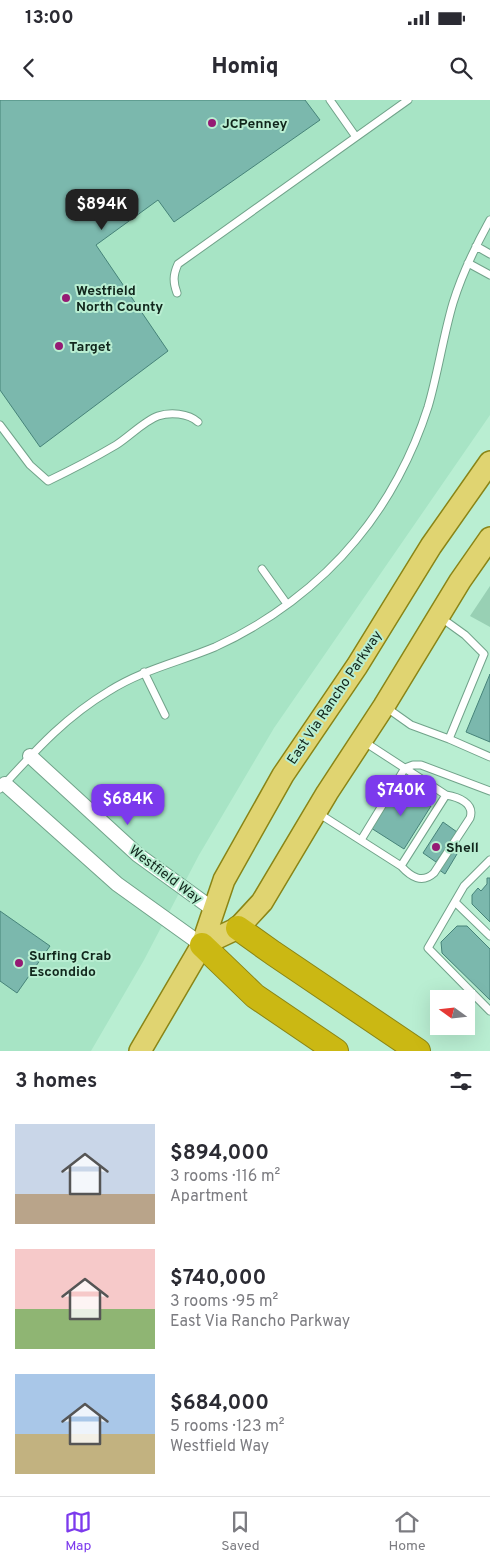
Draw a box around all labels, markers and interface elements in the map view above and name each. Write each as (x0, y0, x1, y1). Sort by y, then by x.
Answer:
text: 13:00 (25, 6, 74, 30)
icon: back (15, 54, 43, 82)
text: Homiq (211, 54, 279, 81)
icon: search (447, 54, 475, 82)
place label: JCPenney (222, 116, 287, 133)
marker: JCPenney (206, 117, 218, 129)
pin: $894K (67, 188, 137, 231)
text: $894K (76, 195, 128, 215)
place label: Westfield North County (76, 283, 163, 316)
marker: Westfield North County (60, 292, 72, 304)
place label: Target (69, 339, 111, 356)
marker: Target (53, 340, 65, 352)
street label: East Via Rancho Parkway (284, 628, 386, 768)
pin: $740K (366, 774, 436, 817)
text: $740K (376, 781, 426, 801)
pin: $684K (93, 784, 163, 826)
text: $684K (102, 790, 154, 810)
place label: Shell (446, 840, 479, 857)
marker: Shell (430, 841, 442, 853)
street label: Westfield Way (125, 842, 205, 908)
place label: Surfing Crab Escondido (29, 948, 111, 981)
marker: Surfing Crab Escondido (13, 957, 25, 969)
north arrow (430, 990, 475, 1035)
map controls (430, 990, 475, 1035)
icon: filters (447, 1067, 475, 1095)
text: 3 homes (15, 1068, 97, 1095)
text: $894,000 (170, 1140, 269, 1167)
icon: home (55, 1144, 115, 1204)
text: 3 rooms · 116 m² (170, 1167, 280, 1187)
text: Apartment (170, 1187, 248, 1207)
text: $740,000 (170, 1265, 266, 1292)
icon: home (55, 1269, 115, 1329)
text: 3 rooms · 95 m² (170, 1292, 278, 1312)
text: East Via Rancho Parkway (170, 1312, 350, 1332)
text: $684,000 (170, 1390, 269, 1417)
icon: home (55, 1394, 115, 1454)
text: 5 rooms · 123 m² (170, 1417, 285, 1437)
text: Westfield Way (170, 1437, 269, 1457)
tab: Map (64, 1508, 92, 1555)
tab: Saved (221, 1508, 260, 1555)
tab: Home (388, 1508, 426, 1555)

